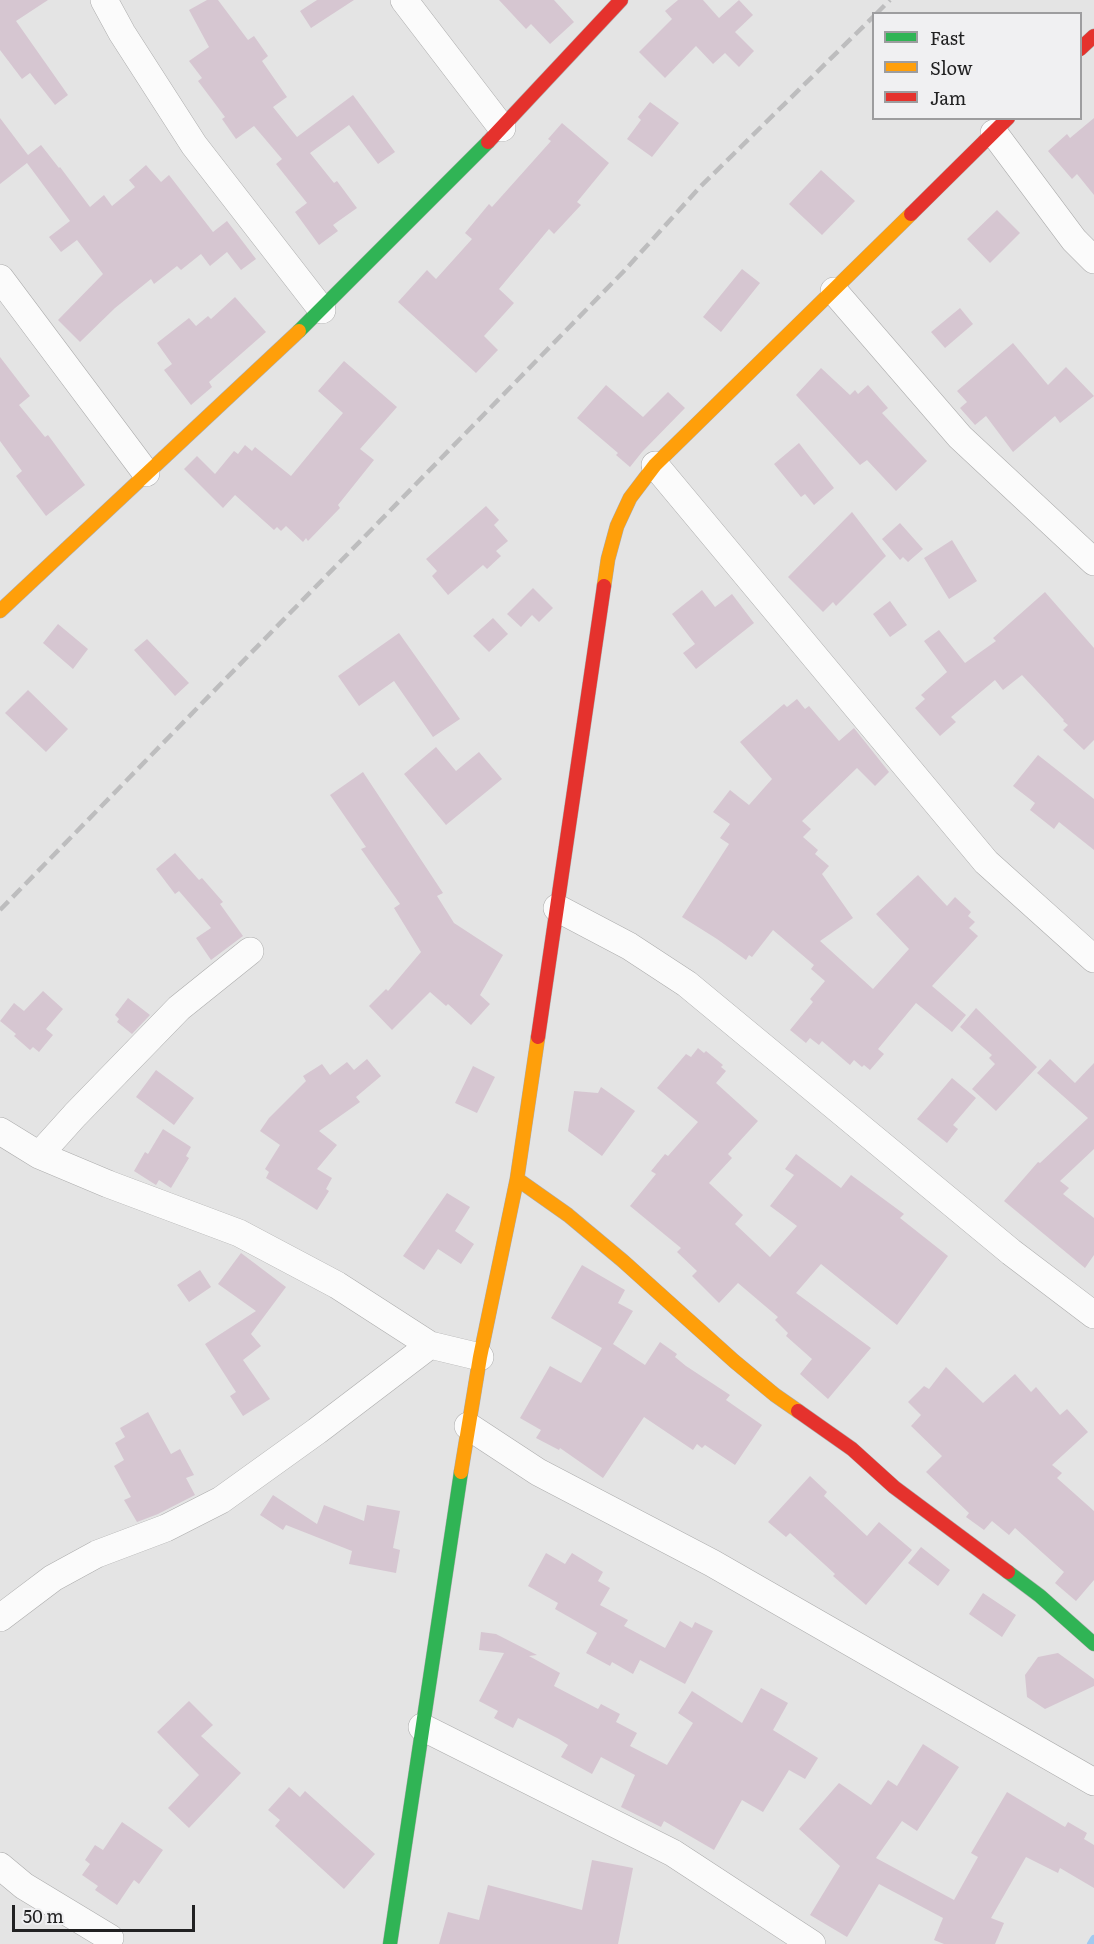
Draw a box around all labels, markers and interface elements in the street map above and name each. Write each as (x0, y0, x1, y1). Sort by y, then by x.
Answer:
legend (872, 12, 1082, 120)
text: Fast (930, 24, 965, 51)
text: Slow (930, 54, 972, 81)
text: Jam (930, 84, 966, 111)
scale bar (15, 1893, 198, 1931)
text: 50 m (23, 1902, 64, 1929)

